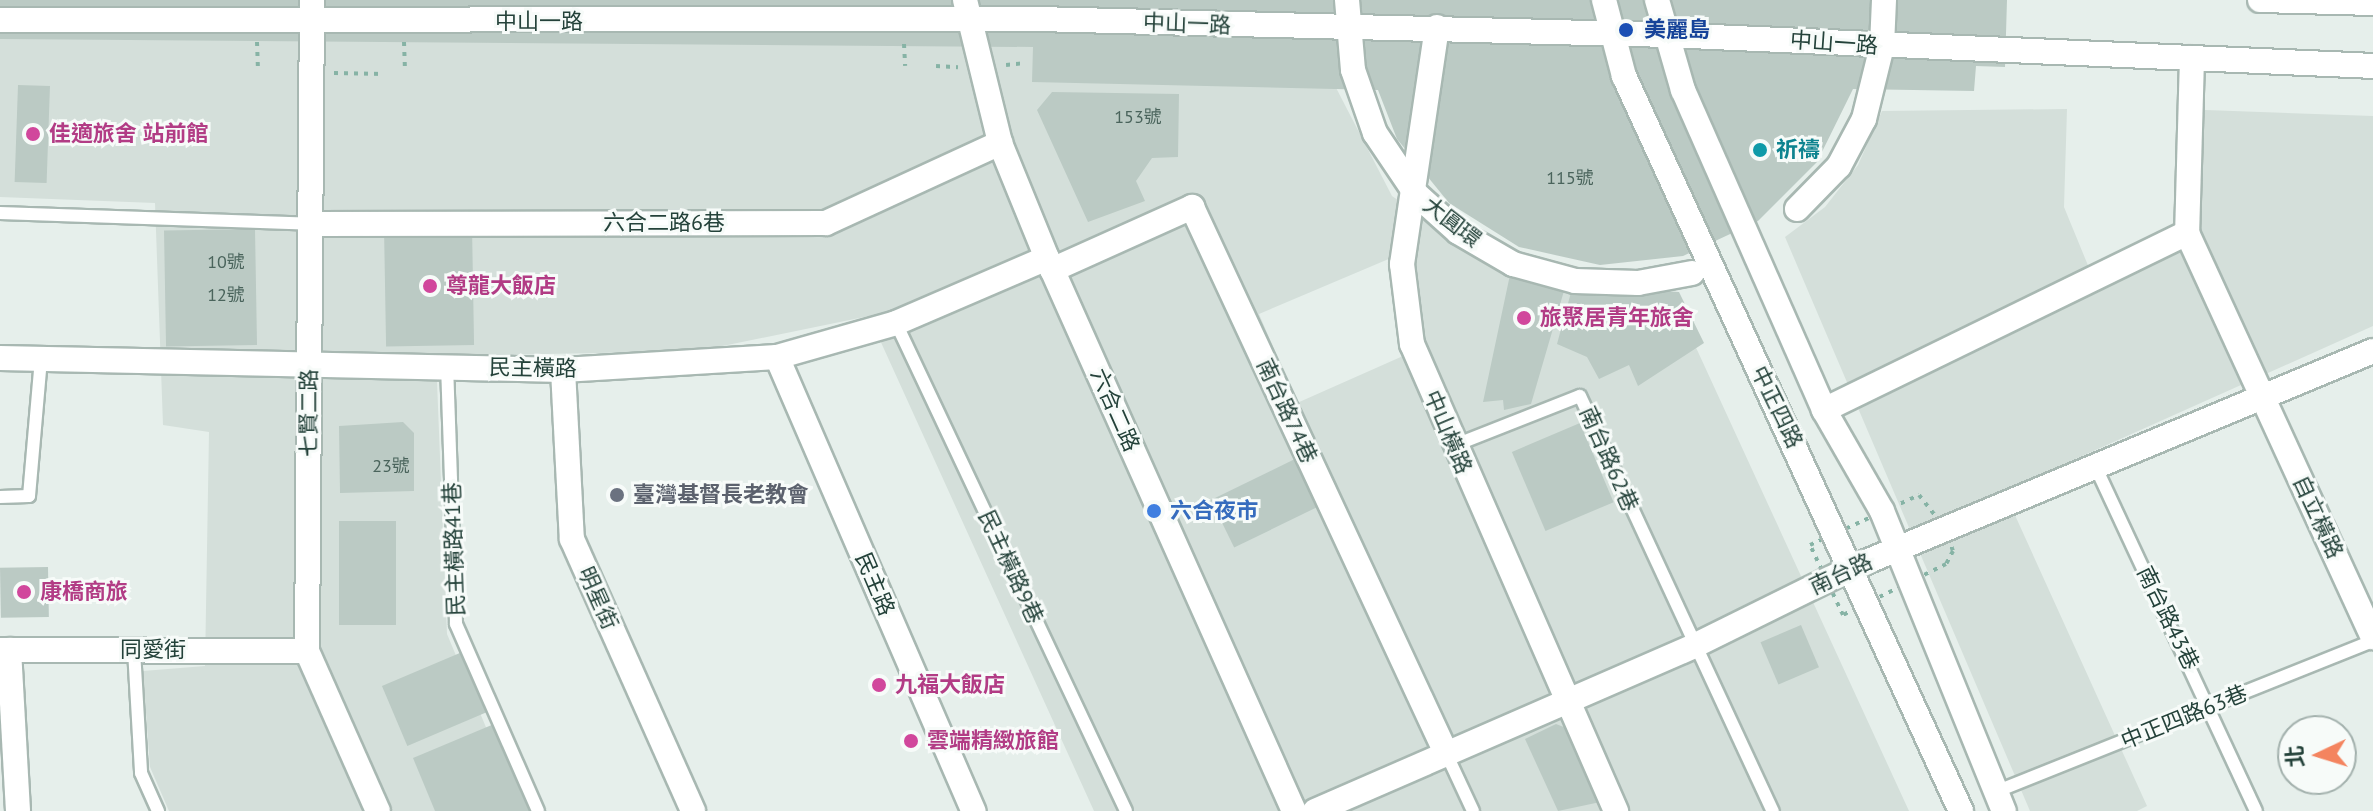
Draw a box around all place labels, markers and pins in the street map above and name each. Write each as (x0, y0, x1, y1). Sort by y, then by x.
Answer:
place label: 美麗島 (1644, 17, 1710, 43)
marker: 美麗島 (1615, 19, 1637, 41)
place label: 佳適旅舍 站前館 (49, 121, 209, 147)
marker: 佳適旅舍 站前館 (24, 125, 42, 143)
place label: 祈禱 (1776, 137, 1820, 163)
marker: 祈禱 (1751, 141, 1769, 159)
place label: 尊龍大飯店 (446, 273, 556, 299)
marker: 尊龍大飯店 (421, 277, 439, 295)
place label: 旅聚居青年旅舍 (1540, 305, 1694, 331)
marker: 旅聚居青年旅舍 (1515, 309, 1533, 327)
place label: 臺灣基督長老教會 (633, 482, 809, 508)
marker: 臺灣基督長老教會 (608, 486, 626, 504)
place label: 六合夜市 (1170, 498, 1258, 524)
marker: 六合夜市 (1145, 502, 1163, 520)
place label: 康橋商旅 (40, 579, 128, 605)
marker: 康橋商旅 (15, 583, 33, 601)
place label: 九福大飯店 (895, 672, 1005, 698)
marker: 九福大飯店 (870, 676, 888, 694)
place label: 雲端精緻旅館 (927, 728, 1059, 754)
marker: 雲端精緻旅館 (902, 732, 920, 750)

